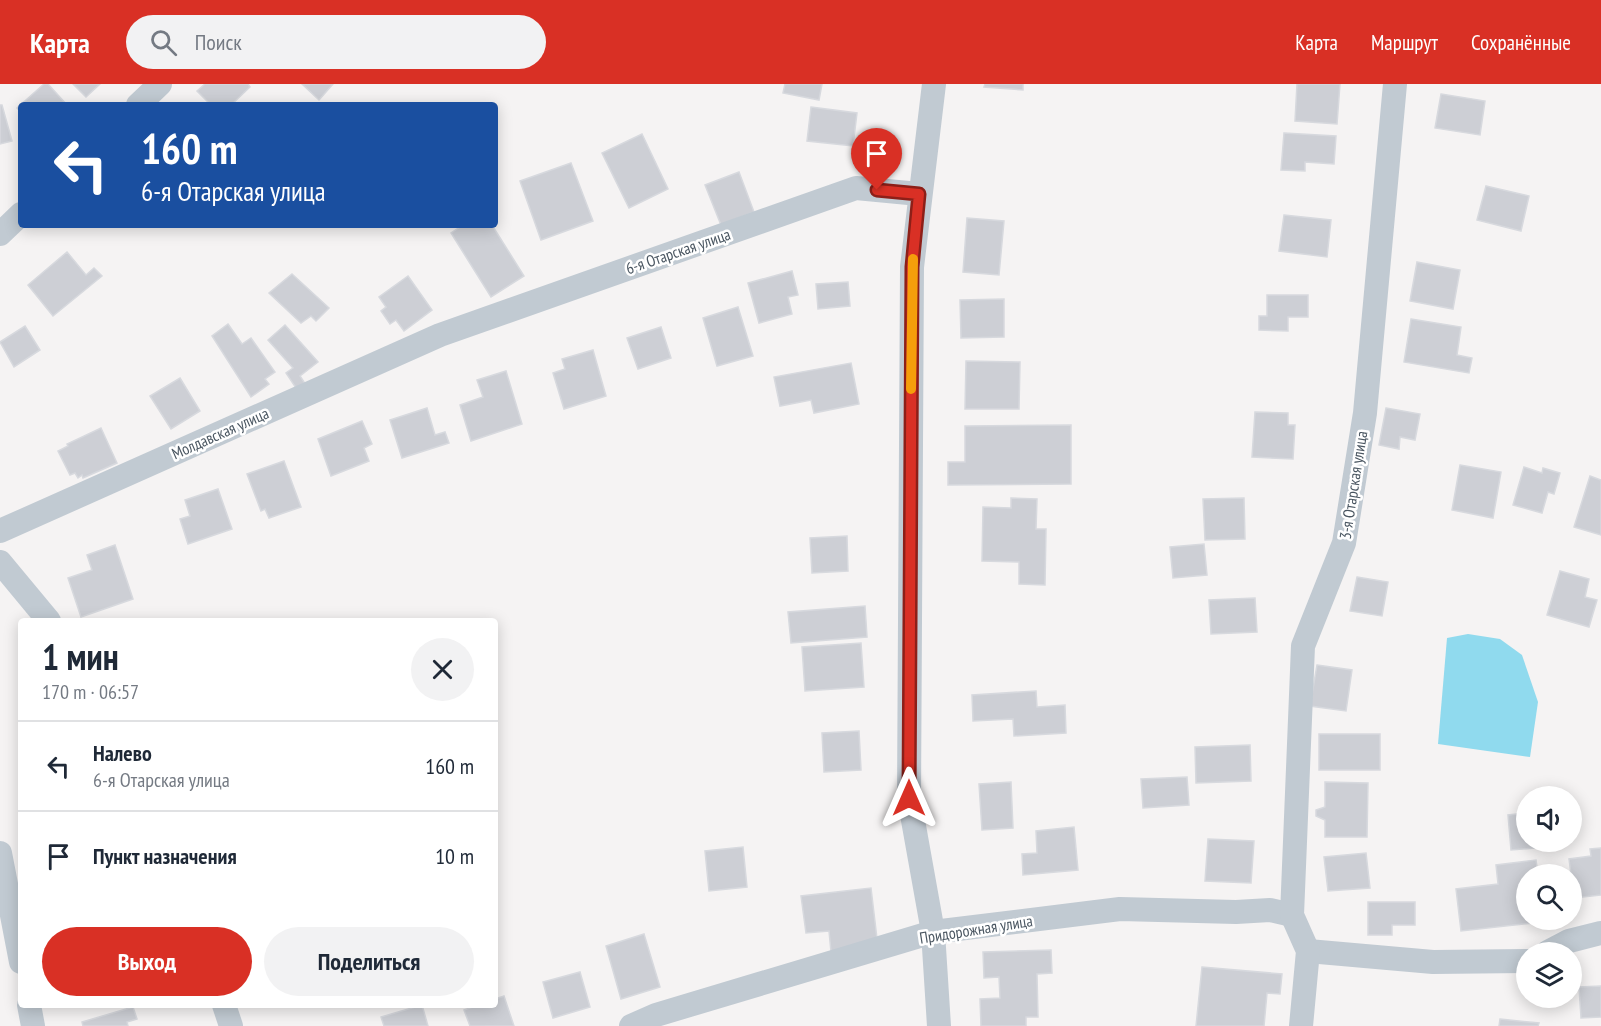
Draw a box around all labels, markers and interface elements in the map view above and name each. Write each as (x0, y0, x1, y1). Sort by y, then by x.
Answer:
search box (126, 15, 546, 69)
text: Карта (30, 24, 90, 61)
icon: search (147, 26, 180, 59)
text: Поиск (195, 28, 242, 56)
text: Карта (1295, 29, 1338, 56)
text: Маршрут (1371, 29, 1438, 56)
text: Сохранённые (1471, 29, 1571, 56)
text: 160 m (141, 121, 238, 176)
icon: left (42, 126, 120, 204)
pin (851, 128, 902, 190)
icon: arrive (860, 137, 893, 170)
text: 6-я Отарская улица (141, 174, 325, 208)
street label: 6-я Отарская улица (623, 224, 733, 278)
street label: Молдавская улица (168, 403, 272, 463)
street label: 3-я Отарская улица (1335, 429, 1371, 541)
text: 1 мин (42, 633, 119, 680)
button: close (411, 638, 474, 701)
text: 170 m · 06:57 (42, 679, 139, 705)
text: Налево (93, 739, 152, 767)
icon: left (42, 750, 75, 783)
text: 160 m (425, 752, 474, 780)
position arrow (877, 766, 941, 830)
text: 6-я Отарская улица (93, 767, 230, 793)
map controls (1516, 786, 1582, 1008)
button: sound (1516, 786, 1582, 852)
icon: arrive (42, 840, 75, 873)
text: Пункт назначения (93, 842, 237, 870)
text: 10 m (435, 842, 474, 870)
button: search (1516, 864, 1582, 930)
street label: Придорожная улица (918, 910, 1034, 948)
button: Выход (42, 927, 252, 996)
button: Поделиться (264, 927, 474, 996)
button: layers (1516, 942, 1582, 1008)

